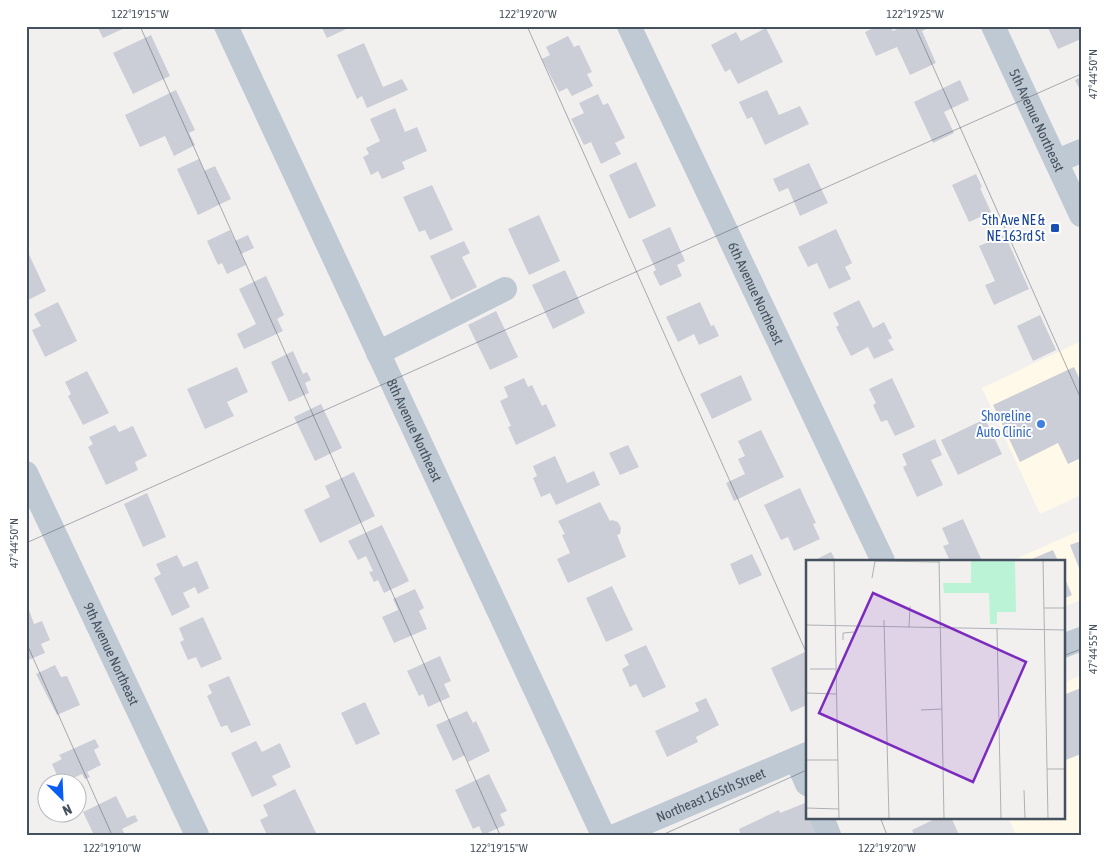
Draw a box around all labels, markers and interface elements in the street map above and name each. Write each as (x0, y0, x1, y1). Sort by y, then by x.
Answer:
text: 122°19'15"W (111, 7, 169, 21)
text: 122°19'20"W (499, 7, 557, 21)
text: 122°19'25"W (886, 7, 944, 21)
text: 47°44'50"N (1086, 49, 1100, 99)
street label: 5th Avenue Northeast (1006, 66, 1068, 174)
place label: 5th Ave NE & NE 163rd St (981, 212, 1046, 244)
marker: 5th Ave NE & NE 163rd St (1049, 222, 1061, 234)
street label: 6th Avenue Northeast (725, 240, 787, 347)
street label: 8th Avenue Northeast (384, 376, 445, 484)
place label: Shoreline Auto Clinic (977, 408, 1032, 440)
marker: Shoreline Auto Clinic (1035, 418, 1047, 430)
text: 47°44'50"N (7, 518, 21, 568)
inset map (806, 560, 1064, 818)
street label: 9th Avenue Northeast (80, 600, 143, 708)
text: 47°44'55"N (1086, 624, 1100, 674)
street label: Northeast 165th Street (654, 765, 768, 825)
north arrow (38, 774, 88, 824)
text: N (60, 801, 74, 819)
text: 122°19'10"W (83, 841, 141, 855)
text: 122°19'15"W (470, 841, 528, 855)
text: 122°19'20"W (858, 841, 916, 855)

